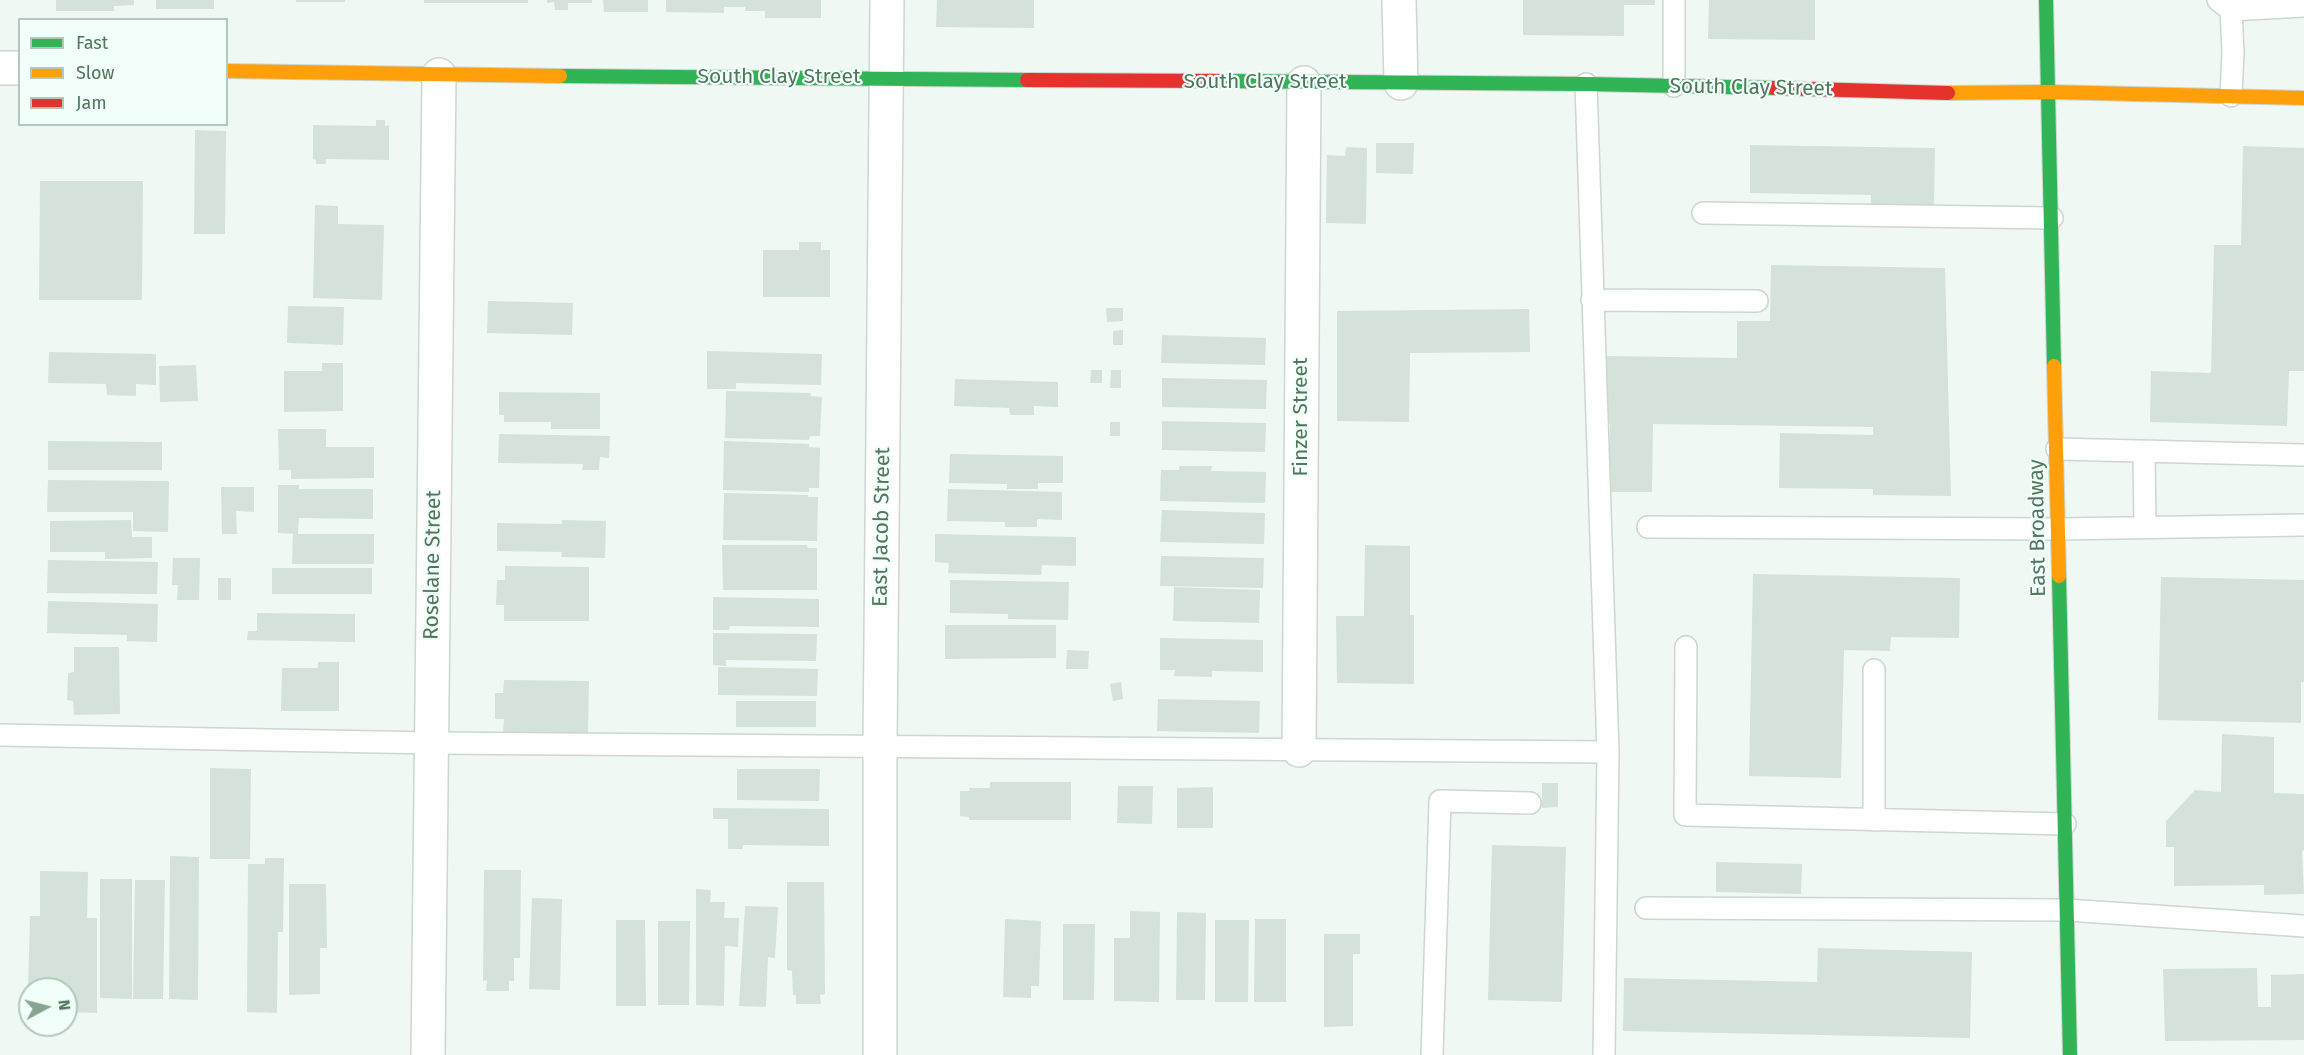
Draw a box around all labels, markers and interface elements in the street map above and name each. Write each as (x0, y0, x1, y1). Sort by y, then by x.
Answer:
legend (18, 18, 228, 126)
text: Fast (76, 32, 108, 54)
text: Slow (76, 62, 114, 84)
street label: South Clay Street (698, 64, 860, 90)
street label: South Clay Street (1184, 69, 1346, 95)
street label: South Clay Street (1669, 74, 1833, 102)
text: Jam (76, 92, 107, 114)
street label: Finzer Street (1288, 358, 1314, 476)
street label: East Jacob Street (868, 447, 896, 607)
street label: East Broadway (2024, 459, 2052, 597)
street label: Roselane Street (419, 490, 447, 640)
north arrow (18, 977, 78, 1037)
text: N (54, 999, 74, 1011)

